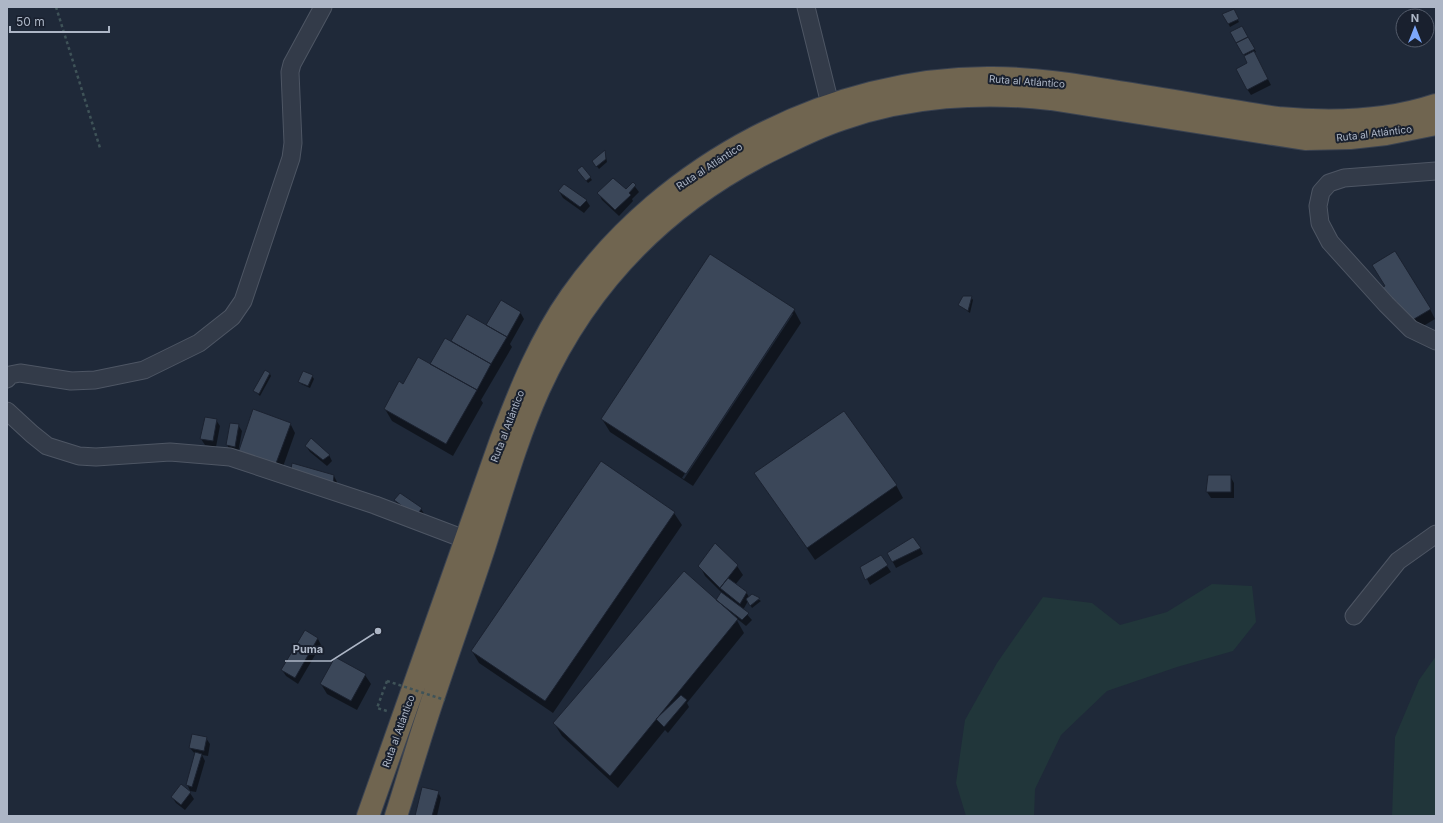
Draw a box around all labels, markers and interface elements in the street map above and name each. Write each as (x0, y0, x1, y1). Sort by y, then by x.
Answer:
scale bar (10, 8, 109, 34)
north arrow (1395, 8, 1435, 48)
text: N (1411, 11, 1419, 25)
text: 50 m (16, 14, 45, 29)
street label: Ruta al Atlántico (989, 72, 1065, 90)
street label: Ruta al Atlántico (1335, 122, 1413, 144)
street label: Ruta al Atlántico (674, 140, 744, 192)
street label: Ruta al Atlántico (488, 388, 526, 464)
callout: Puma (285, 638, 331, 661)
text: Puma (293, 642, 323, 656)
street label: Ruta al Atlántico (379, 693, 417, 769)

